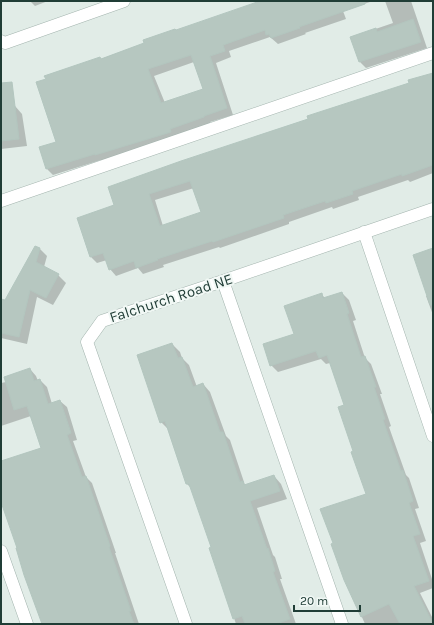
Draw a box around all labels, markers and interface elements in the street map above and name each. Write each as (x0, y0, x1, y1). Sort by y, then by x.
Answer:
street label: Falchurch Road NE (107, 270, 235, 326)
scale bar (294, 587, 360, 613)
text: 20 m (300, 594, 328, 608)

